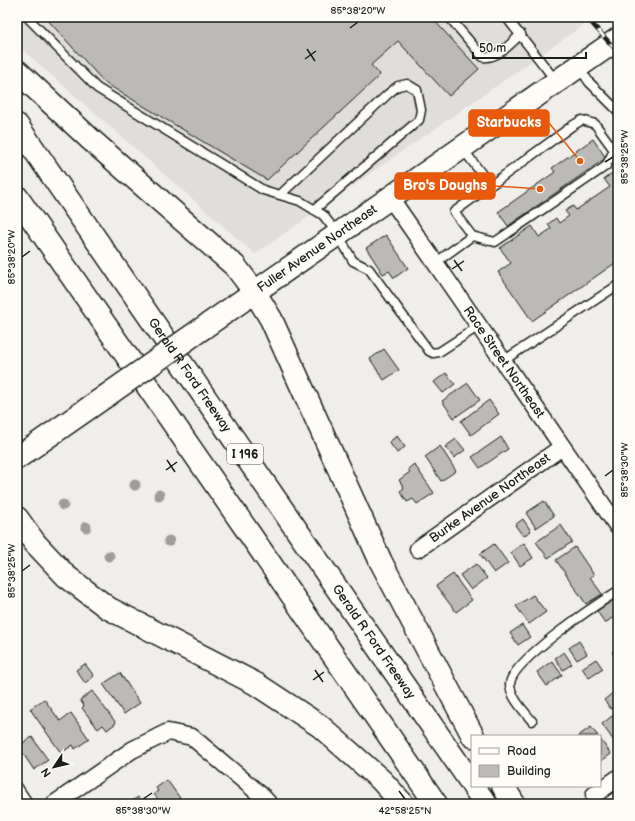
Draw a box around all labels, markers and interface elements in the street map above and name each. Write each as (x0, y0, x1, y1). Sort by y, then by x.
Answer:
text: 85°38'20"W (331, 5, 385, 17)
scale bar (473, 34, 586, 60)
text: 50 m (479, 41, 506, 56)
callout: Starbucks (469, 110, 549, 136)
text: Starbucks (477, 114, 541, 131)
text: 85°38'25"W (619, 130, 631, 184)
callout: Bro's Doughs (395, 173, 495, 199)
text: Bro's Doughs (403, 177, 487, 194)
street label: Fuller Avenue Northeast (254, 201, 380, 296)
text: 85°38'20"W (6, 230, 18, 284)
street label: Race Street Northeast (460, 303, 548, 421)
street label: Gerald R Ford Freeway (145, 315, 235, 436)
text: 85°38'30"W (619, 442, 631, 498)
road number: I 196 (227, 444, 263, 464)
street label: Burke Avenue Northeast (426, 450, 553, 546)
text: 85°38'25"W (6, 544, 18, 598)
street label: Gerald R Ford Freeway (329, 581, 419, 702)
legend (471, 735, 601, 787)
text: Road (507, 744, 536, 759)
north arrow (34, 747, 74, 787)
text: Building (507, 764, 551, 779)
text: N (39, 765, 54, 780)
text: 85°38'30"W (115, 805, 171, 817)
text: 42°58'25"N (379, 805, 431, 817)

